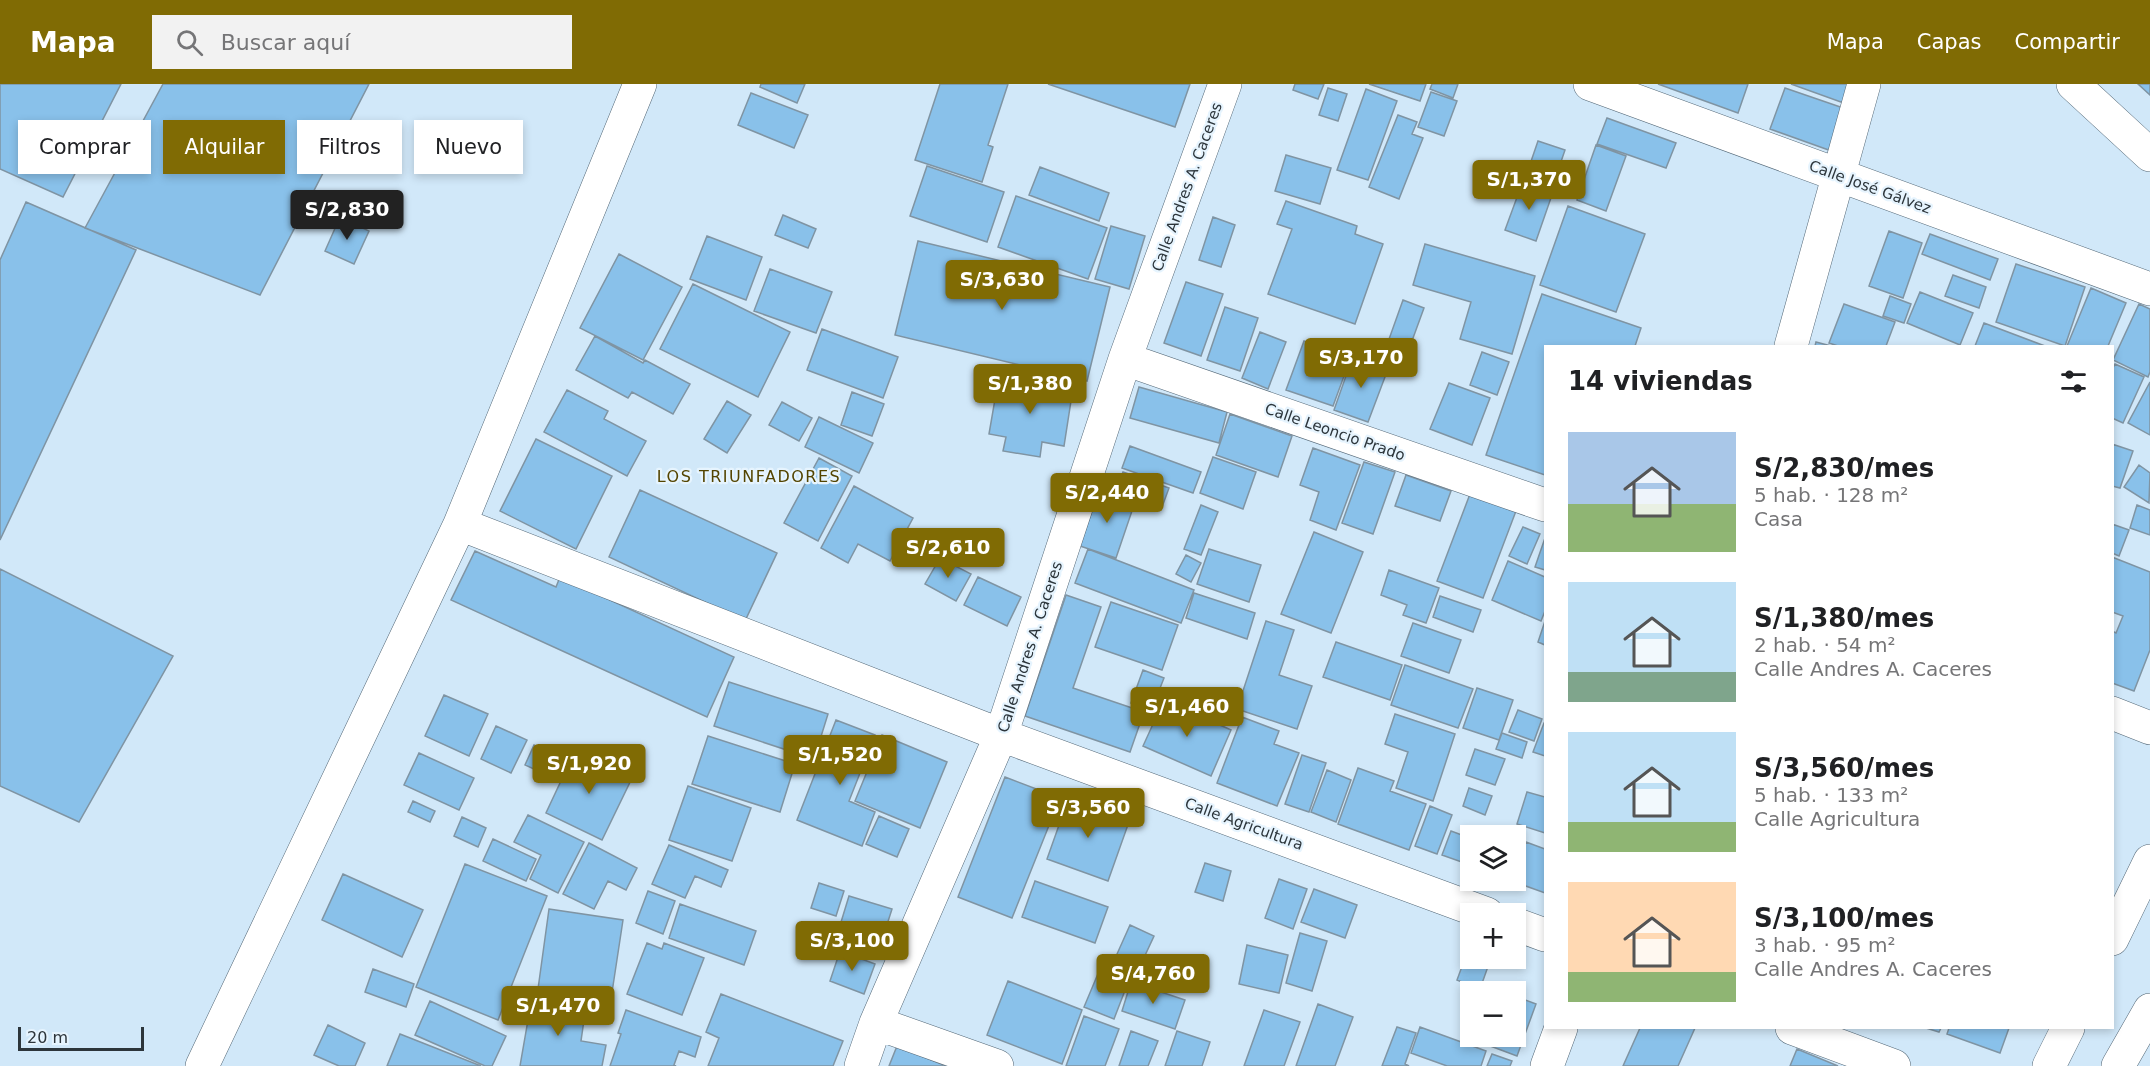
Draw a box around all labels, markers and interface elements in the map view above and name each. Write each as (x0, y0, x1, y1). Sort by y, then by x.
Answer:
search box (152, 15, 572, 69)
text: Mapa (30, 26, 116, 59)
icon: search (173, 26, 206, 59)
text: Buscar aquí (221, 30, 350, 55)
text: Mapa (1827, 30, 1884, 54)
text: Capas (1917, 30, 1981, 54)
text: Compartir (2014, 30, 2120, 54)
street label: Calle Andres A. Caceres (1148, 100, 1226, 274)
chip: Comprar (18, 120, 151, 174)
chip: Alquilar (163, 120, 285, 174)
chip: Filtros (297, 120, 402, 174)
chip: Nuevo (414, 120, 523, 174)
street label: Calle José Gálvez (1807, 157, 1934, 217)
pin: S/1,370 (1474, 160, 1584, 211)
text: S/1,370 (1487, 167, 1571, 191)
pin: S/2,830 (292, 190, 402, 241)
text: S/2,830 (305, 197, 389, 221)
pin: S/3,630 (947, 260, 1057, 311)
text: S/3,630 (960, 267, 1044, 291)
pin: S/3,170 (1306, 338, 1416, 389)
text: S/3,170 (1319, 345, 1403, 369)
pin: S/1,380 (975, 364, 1085, 415)
icon: filters (2057, 365, 2090, 398)
text: 14 viviendas (1568, 366, 1753, 396)
text: S/1,380 (988, 371, 1072, 395)
street label: Calle Leoncio Prado (1262, 400, 1408, 464)
text: S/2,830/mes (1754, 453, 1934, 483)
icon: home (1616, 456, 1688, 528)
district label: LOS TRIUNFADORES (657, 467, 841, 486)
pin: S/2,440 (1052, 473, 1162, 524)
text: S/2,440 (1065, 480, 1149, 504)
text: 5 hab. · 128 m² (1754, 483, 1908, 507)
text: Casa (1754, 507, 1803, 531)
pin: S/2,610 (893, 528, 1003, 579)
text: S/2,610 (906, 535, 990, 559)
street label: Calle Andres A. Caceres (994, 559, 1066, 735)
text: S/1,380/mes (1754, 603, 1934, 633)
icon: home (1616, 606, 1688, 678)
text: 2 hab. · 54 m² (1754, 633, 1895, 657)
text: Calle Andres A. Caceres (1754, 657, 1992, 681)
pin: S/1,460 (1132, 687, 1242, 738)
text: S/1,460 (1145, 694, 1229, 718)
pin: S/1,520 (785, 735, 895, 786)
text: S/1,520 (798, 742, 882, 766)
pin: S/1,920 (534, 744, 644, 795)
text: S/1,920 (547, 751, 631, 775)
text: S/3,560/mes (1754, 753, 1934, 783)
icon: home (1616, 756, 1688, 828)
text: 5 hab. · 133 m² (1754, 783, 1908, 807)
pin: S/3,560 (1033, 788, 1143, 839)
street label: Calle Agricultura (1182, 794, 1306, 854)
text: S/3,560 (1046, 795, 1130, 819)
text: Calle Agricultura (1754, 807, 1920, 831)
map controls (1460, 825, 1526, 1047)
button: layers (1460, 825, 1526, 891)
button: + (1460, 903, 1526, 969)
text: S/3,100/mes (1754, 903, 1934, 933)
icon: home (1616, 906, 1688, 978)
pin: S/3,100 (797, 921, 907, 972)
text: S/3,100 (810, 928, 894, 952)
text: 3 hab. · 95 m² (1754, 933, 1895, 957)
pin: S/4,760 (1098, 954, 1208, 1005)
text: Calle Andres A. Caceres (1754, 957, 1992, 981)
text: S/4,760 (1111, 961, 1195, 985)
button: − (1460, 981, 1526, 1047)
pin: S/1,470 (503, 986, 613, 1037)
text: S/1,470 (516, 993, 600, 1017)
scale bar (18, 1024, 144, 1052)
text: 20 m (27, 1028, 68, 1047)

